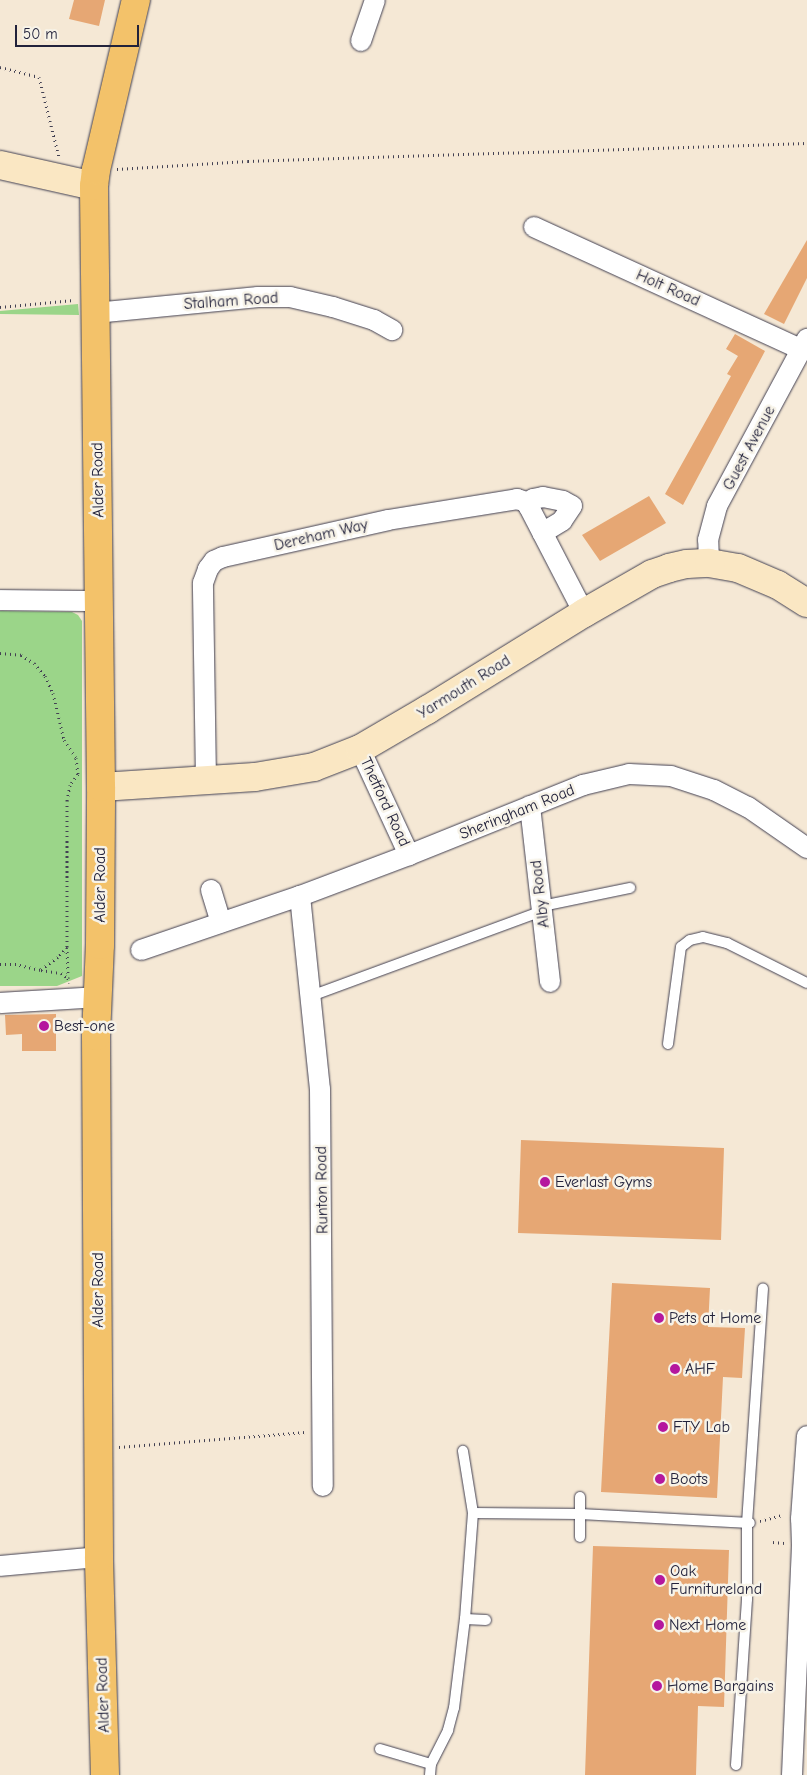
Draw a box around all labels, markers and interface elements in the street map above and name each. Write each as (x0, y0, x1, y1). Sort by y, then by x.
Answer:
scale bar (18, 15, 141, 47)
text: 50 m (23, 25, 58, 43)
street label: Holt Road (633, 265, 703, 311)
street label: Stalham Road (183, 288, 279, 314)
street label: Guest Avenue (719, 402, 779, 494)
street label: Alder Road (88, 442, 108, 518)
street label: Dereham Way (272, 515, 370, 555)
street label: Yarmouth Road (414, 651, 514, 723)
street label: Thetford Road (356, 754, 414, 850)
street label: Sheringham Road (457, 780, 577, 844)
street label: Alder Road (90, 847, 110, 923)
street label: Alby Road (526, 859, 554, 929)
place label: Best-one (54, 1016, 115, 1036)
marker: Best-one (38, 1020, 50, 1032)
street label: Runton Road (312, 1146, 332, 1234)
place label: Everlast Gyms (555, 1172, 652, 1192)
marker: Everlast Gyms (539, 1176, 551, 1188)
street label: Alder Road (88, 1252, 108, 1328)
place label: Pets at Home (669, 1308, 761, 1328)
marker: Pets at Home (653, 1312, 665, 1324)
place label: AHF (685, 1359, 715, 1379)
marker: AHF (669, 1363, 681, 1375)
place label: FTY Lab (673, 1417, 730, 1437)
marker: FTY Lab (657, 1421, 669, 1433)
place label: Boots (670, 1469, 708, 1489)
marker: Boots (654, 1473, 666, 1485)
place label: Oak Furnitureland (670, 1561, 762, 1599)
marker: Oak Furnitureland (654, 1574, 666, 1586)
place label: Next Home (669, 1615, 746, 1635)
marker: Next Home (653, 1619, 665, 1631)
street label: Alder Road (92, 1657, 114, 1733)
place label: Home Bargains (667, 1676, 774, 1696)
marker: Home Bargains (651, 1680, 663, 1692)

